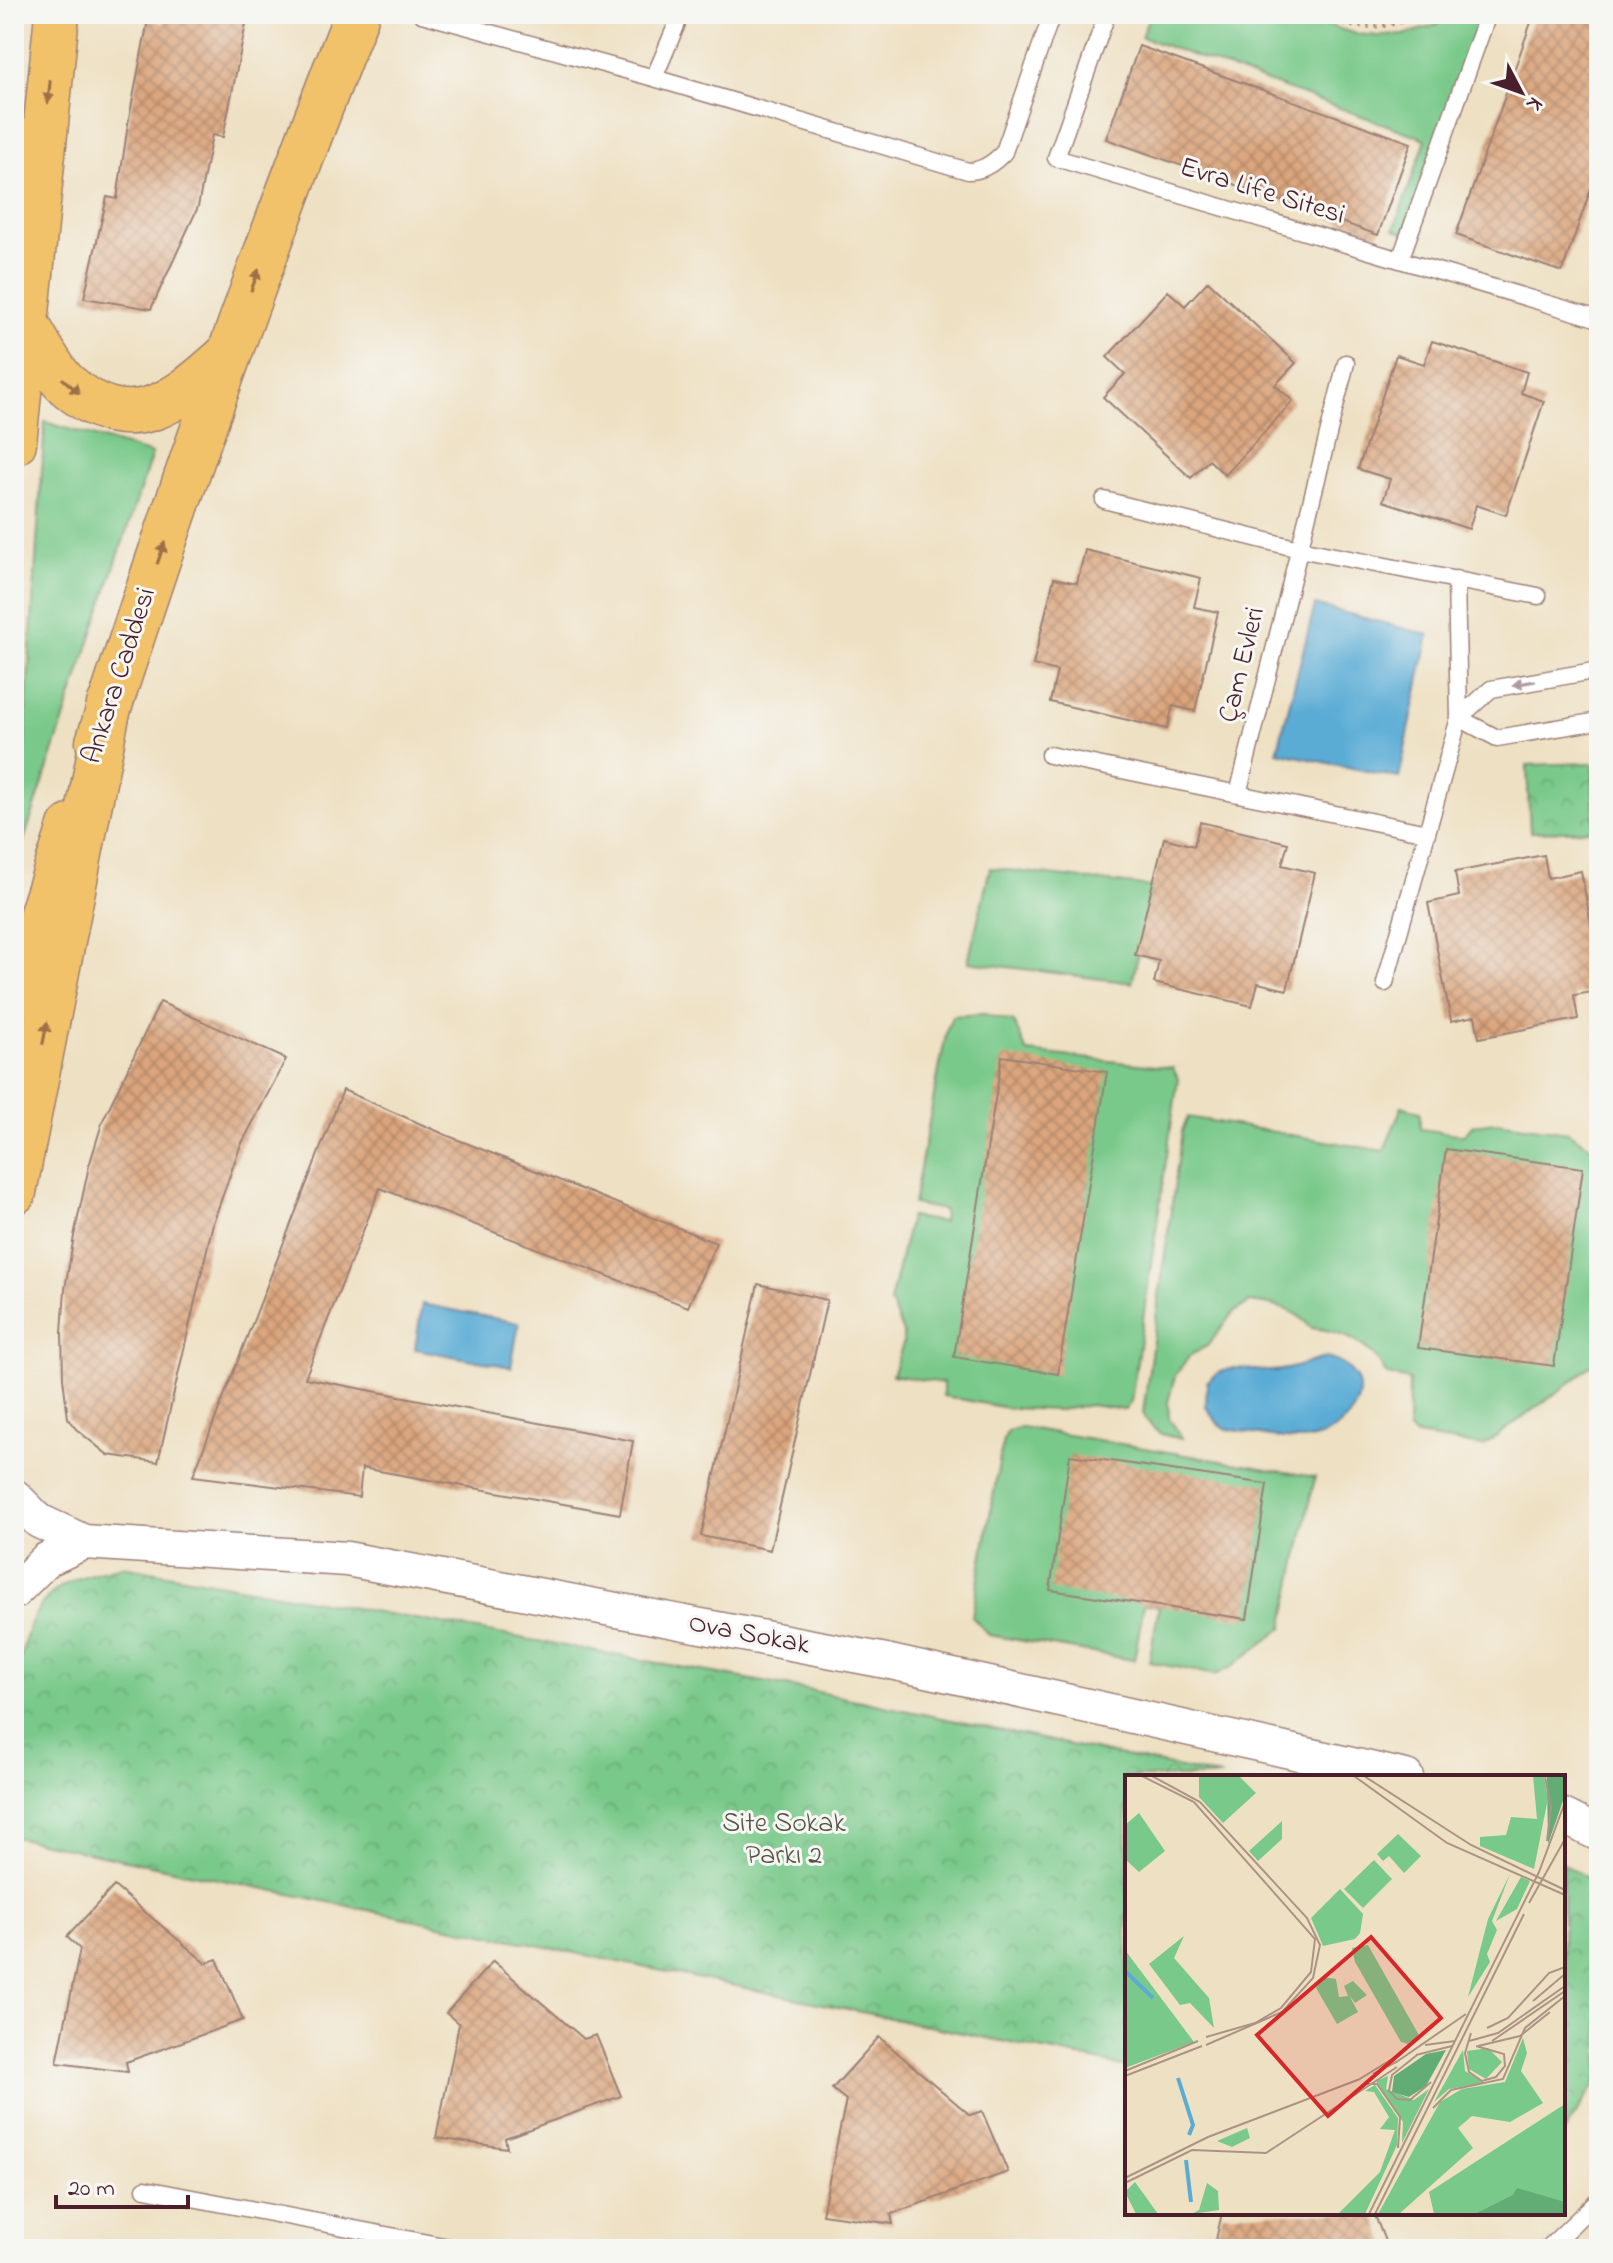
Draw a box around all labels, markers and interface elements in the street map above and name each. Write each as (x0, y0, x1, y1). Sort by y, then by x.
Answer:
north arrow (1481, 52, 1561, 132)
one-way arrow (42, 80, 55, 105)
text: K (1517, 89, 1549, 119)
street label: Evra Life Sitesi (1174, 147, 1350, 237)
one-way arrow (249, 268, 262, 292)
one-way arrow (60, 377, 80, 394)
one-way arrow (156, 541, 168, 565)
street label: Ankara Caddesi (72, 583, 168, 769)
street label: Çam Evleri (1209, 603, 1277, 727)
one-way arrow (1511, 678, 1536, 690)
one-way arrow (39, 1021, 52, 1046)
street label: Ova Sokak (685, 1603, 814, 1667)
inset map (1125, 1775, 1565, 2215)
park label: Site Sokak Parkı 2 (722, 1804, 846, 1877)
scale bar (56, 2159, 188, 2209)
text: 20 m (68, 2172, 115, 2207)

